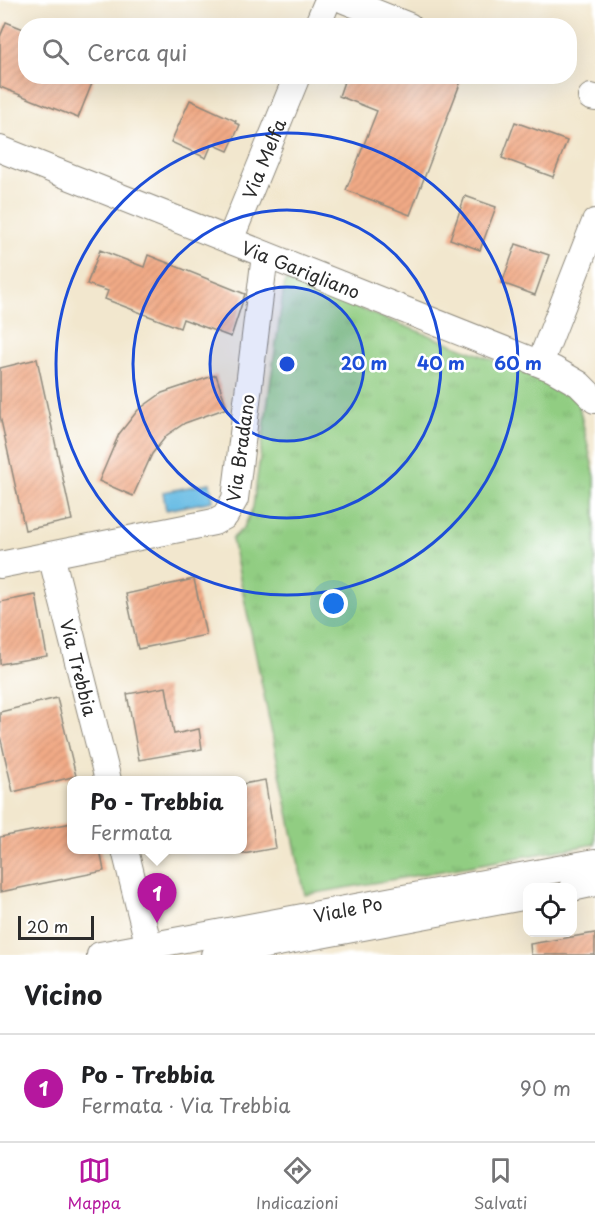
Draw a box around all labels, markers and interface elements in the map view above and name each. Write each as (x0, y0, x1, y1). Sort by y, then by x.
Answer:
search box (18, 18, 577, 84)
icon: search (39, 35, 72, 68)
text: Cerca qui (87, 35, 187, 68)
street label: Via Melfa (235, 114, 292, 203)
street label: Via Garigliano (238, 233, 365, 305)
text: 20 m (341, 349, 387, 376)
text: 40 m (417, 349, 465, 376)
text: 60 m (494, 349, 542, 376)
centre of rings (277, 354, 297, 374)
street label: Via Bradano (219, 392, 261, 504)
your location (319, 589, 348, 618)
street label: Via Trebbia (54, 616, 105, 719)
popup (67, 776, 247, 854)
text: Po - Trebbia (90, 784, 224, 817)
text: Fermata (90, 817, 172, 847)
pin: 1 (138, 874, 176, 923)
map controls (523, 883, 577, 937)
button: locate (523, 883, 577, 937)
street label: Viale Po (311, 889, 384, 928)
scale bar (18, 913, 94, 940)
text: 20 m (27, 914, 68, 938)
text: Vicino (24, 975, 102, 1014)
text: Po - Trebbia (81, 1057, 215, 1090)
text: 1 (39, 1073, 48, 1103)
text: 90 m (520, 1073, 571, 1103)
text: Fermata · Via Trebbia (81, 1090, 291, 1120)
tab: Mappa (68, 1154, 121, 1214)
tab: Indicazioni (256, 1154, 338, 1214)
tab: Salvati (474, 1154, 527, 1214)

